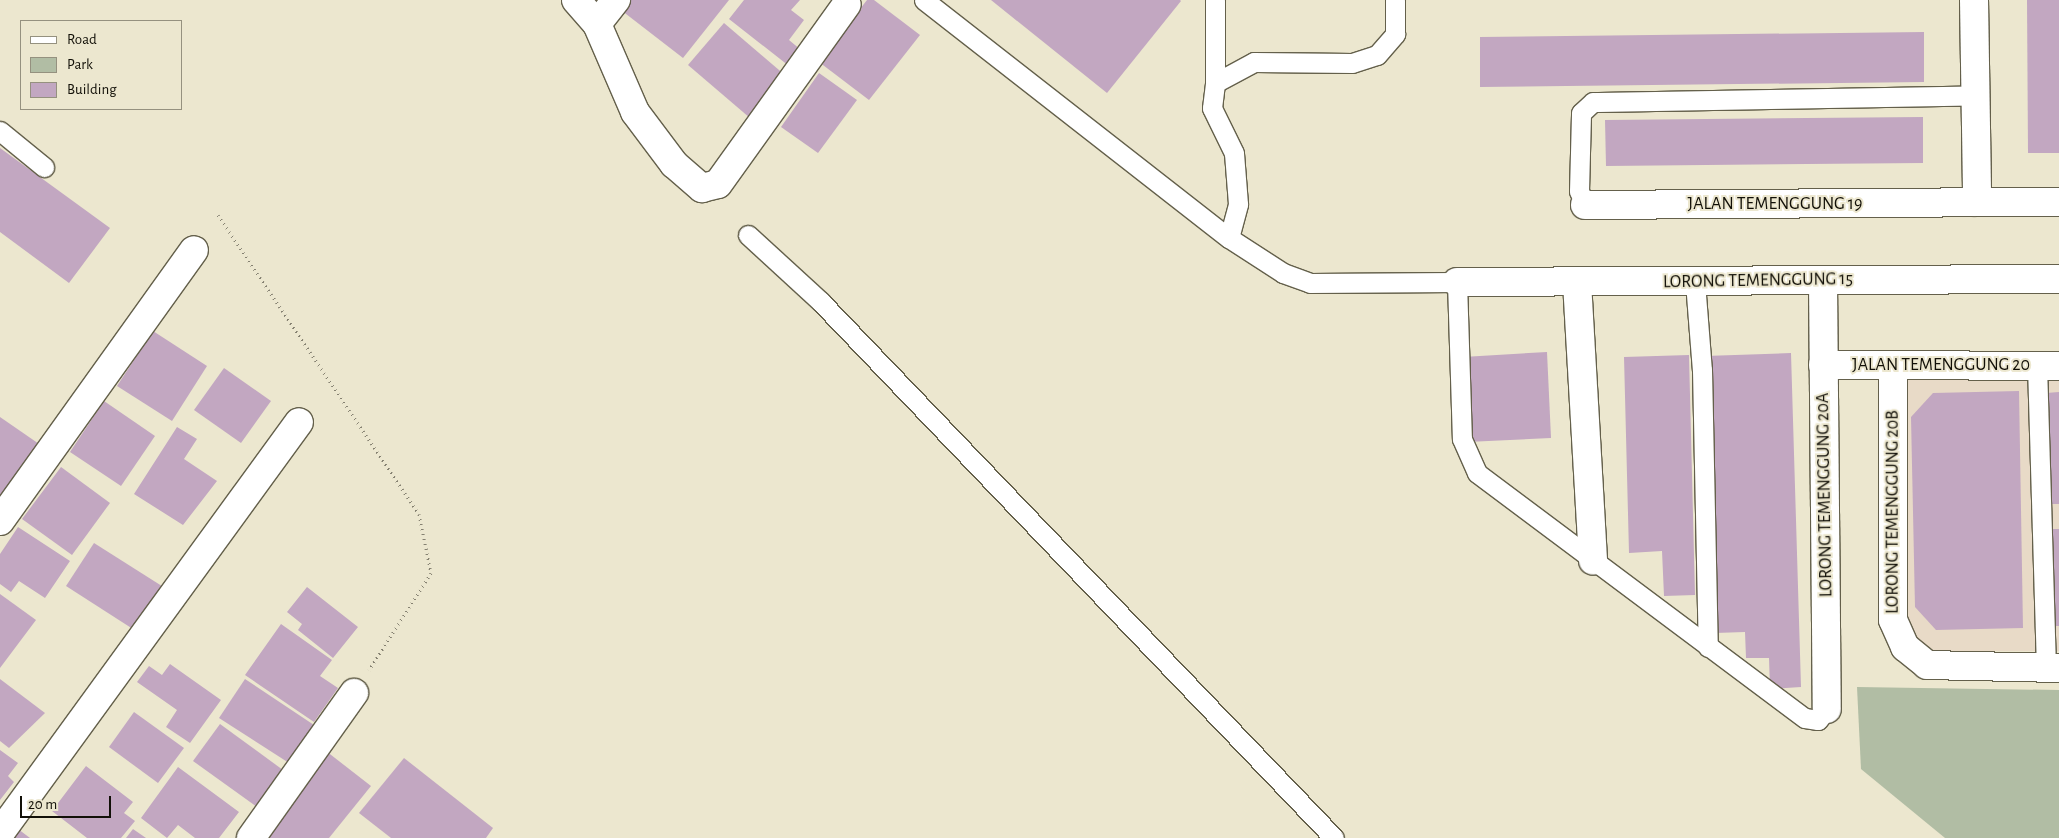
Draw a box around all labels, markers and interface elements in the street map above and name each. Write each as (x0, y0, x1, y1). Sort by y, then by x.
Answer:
legend (20, 20, 182, 110)
text: Road (67, 32, 97, 47)
text: Park (67, 57, 93, 72)
text: Building (67, 82, 117, 97)
street label: JALAN TEMENGGUNG 19 (1688, 193, 1862, 215)
street label: LORONG TEMENGGUNG 15 (1663, 269, 1853, 293)
street label: JALAN TEMENGGUNG 20 (1852, 354, 2030, 376)
street label: LORONG TEMENGGUNG 20A (1812, 393, 1838, 597)
street label: LORONG TEMENGGUNG 20B (1882, 410, 1904, 614)
scale bar (22, 786, 114, 818)
text: 20 m (28, 797, 57, 812)

